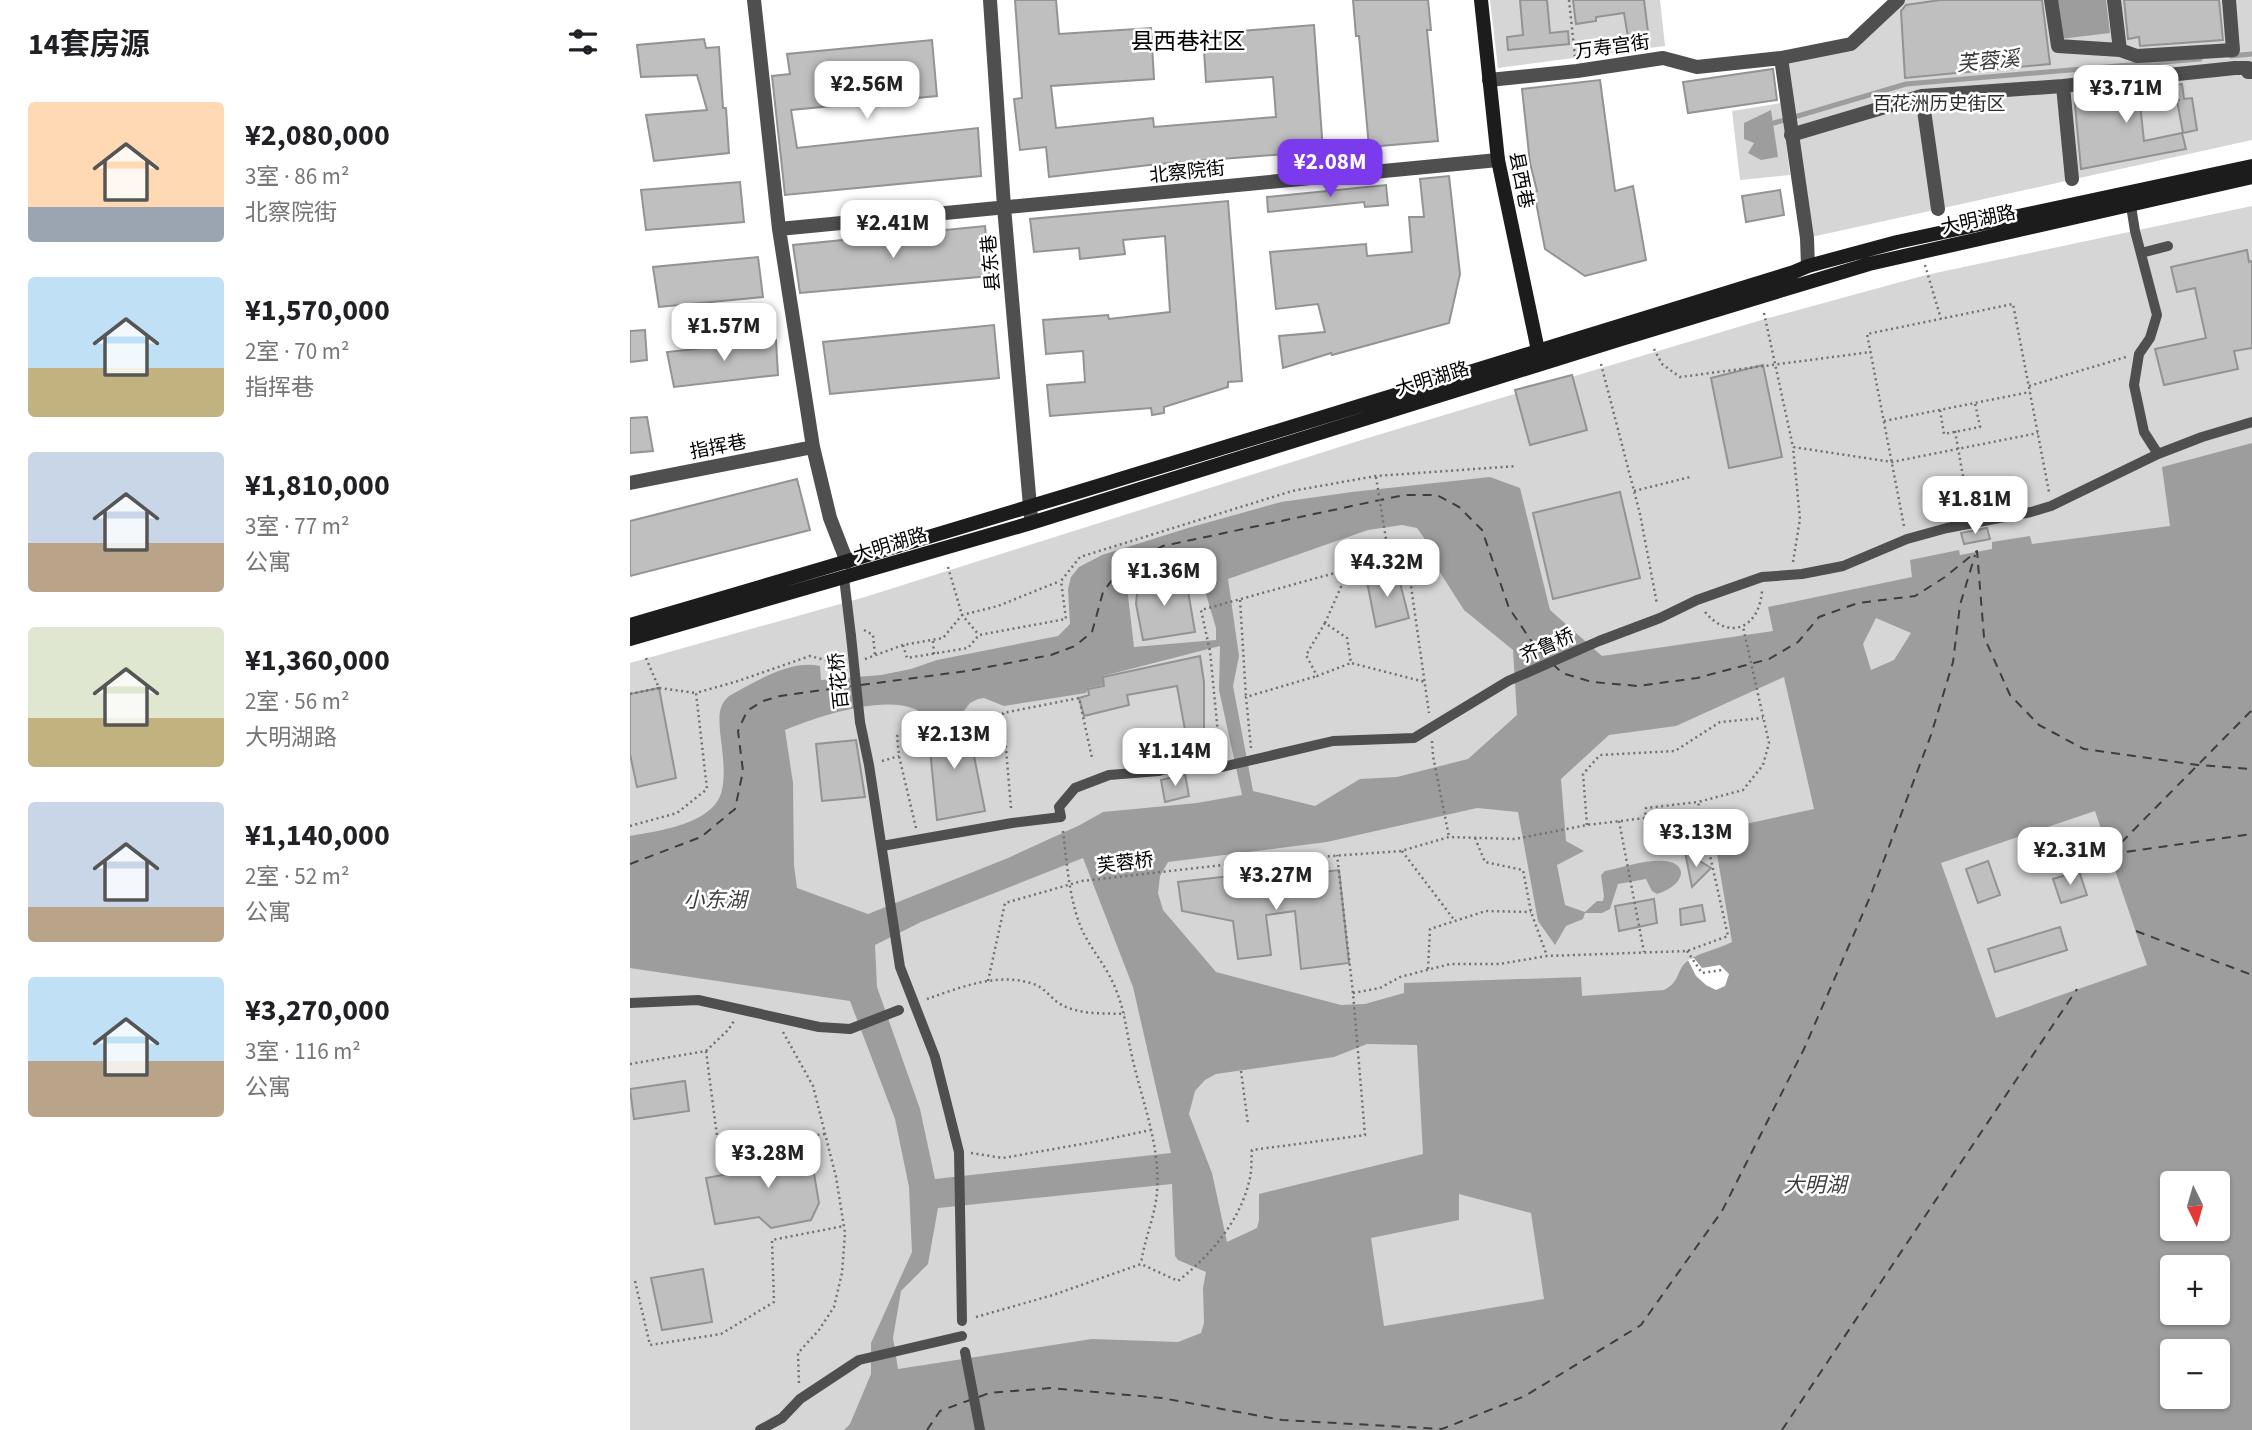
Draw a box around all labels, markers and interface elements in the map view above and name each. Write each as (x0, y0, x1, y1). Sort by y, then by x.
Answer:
text: 14套房源 (28, 23, 150, 66)
icon: filters (564, 23, 602, 61)
district label: 县西巷社区 (1131, 25, 1246, 58)
street label: 万寿宫街 (1573, 29, 1652, 66)
water label: 芙蓉溪 (1955, 43, 2023, 79)
pin: ¥2.56M (810, 61, 924, 121)
pin: ¥3.71M (2069, 66, 2183, 125)
text: ¥2.56M (830, 67, 904, 100)
text: ¥3.71M (2089, 71, 2163, 104)
park label: 百花洲历史街区 (1872, 91, 2006, 118)
text: ¥2,080,000 (245, 114, 390, 157)
icon: home (84, 130, 168, 214)
pin: ¥2.08M (1273, 140, 1387, 199)
text: ¥2.08M (1293, 145, 1367, 178)
street label: 县西巷 (1502, 150, 1539, 211)
street label: 北察院街 (1148, 155, 1226, 190)
text: 3室 · 86 m² (245, 160, 349, 193)
text: 北察院街 (245, 196, 337, 229)
street label: 大明湖路 (1938, 199, 2018, 242)
pin: ¥2.41M (836, 201, 950, 260)
text: ¥2.41M (856, 206, 930, 239)
street label: 县东巷 (976, 233, 1007, 292)
text: ¥1,570,000 (245, 289, 390, 332)
pin: ¥1.57M (667, 304, 781, 363)
icon: home (84, 305, 168, 389)
text: ¥1.57M (687, 309, 761, 342)
text: 2室 · 70 m² (245, 335, 349, 368)
street label: 大明湖路 (1392, 355, 1473, 403)
text: 指挥巷 (245, 371, 314, 404)
street label: 指挥巷 (688, 429, 749, 466)
text: ¥1,810,000 (245, 464, 390, 507)
pin: ¥1.81M (1918, 476, 2032, 536)
icon: home (84, 480, 168, 564)
text: ¥1.81M (1938, 482, 2012, 515)
text: 3室 · 77 m² (245, 510, 349, 543)
street label: 大明湖路 (850, 521, 931, 569)
pin: ¥4.32M (1330, 540, 1444, 599)
text: ¥4.32M (1350, 545, 1424, 578)
text: 公寓 (245, 546, 291, 579)
pin: ¥1.36M (1107, 548, 1221, 608)
text: ¥1.36M (1127, 554, 1201, 587)
street label: 齐鲁桥 (1516, 622, 1579, 670)
text: ¥1,360,000 (245, 639, 390, 682)
street label: 百花桥 (823, 651, 856, 711)
icon: home (84, 655, 168, 739)
text: 2室 · 56 m² (245, 685, 349, 718)
pin: ¥2.13M (897, 712, 1011, 771)
text: ¥2.13M (917, 717, 991, 750)
text: 大明湖路 (245, 721, 337, 754)
pin: ¥1.14M (1118, 728, 1232, 788)
text: ¥1.14M (1138, 734, 1212, 767)
pin: ¥3.13M (1639, 810, 1753, 869)
text: ¥1,140,000 (245, 814, 390, 857)
text: ¥3.13M (1659, 815, 1733, 848)
pin: ¥2.31M (2013, 828, 2127, 887)
icon: home (84, 830, 168, 914)
text: ¥2.31M (2033, 833, 2107, 866)
street label: 芙蓉桥 (1095, 847, 1155, 880)
pin: ¥3.27M (1219, 852, 1333, 912)
text: ¥3.27M (1239, 858, 1313, 891)
text: 2室 · 52 m² (245, 860, 349, 893)
water label: 小东湖 (684, 885, 749, 915)
text: 公寓 (245, 896, 291, 929)
text: ¥3,270,000 (245, 989, 390, 1032)
icon: home (84, 1005, 168, 1089)
text: 3室 · 116 m² (245, 1035, 361, 1068)
text: 公寓 (245, 1071, 291, 1104)
pin: ¥3.28M (711, 1130, 825, 1190)
text: ¥3.28M (731, 1136, 805, 1169)
water label: 大明湖 (1784, 1170, 1849, 1200)
north arrow (2160, 1171, 2230, 1241)
map controls (2160, 1171, 2230, 1409)
button: + (2160, 1255, 2230, 1325)
button: − (2160, 1339, 2230, 1409)

